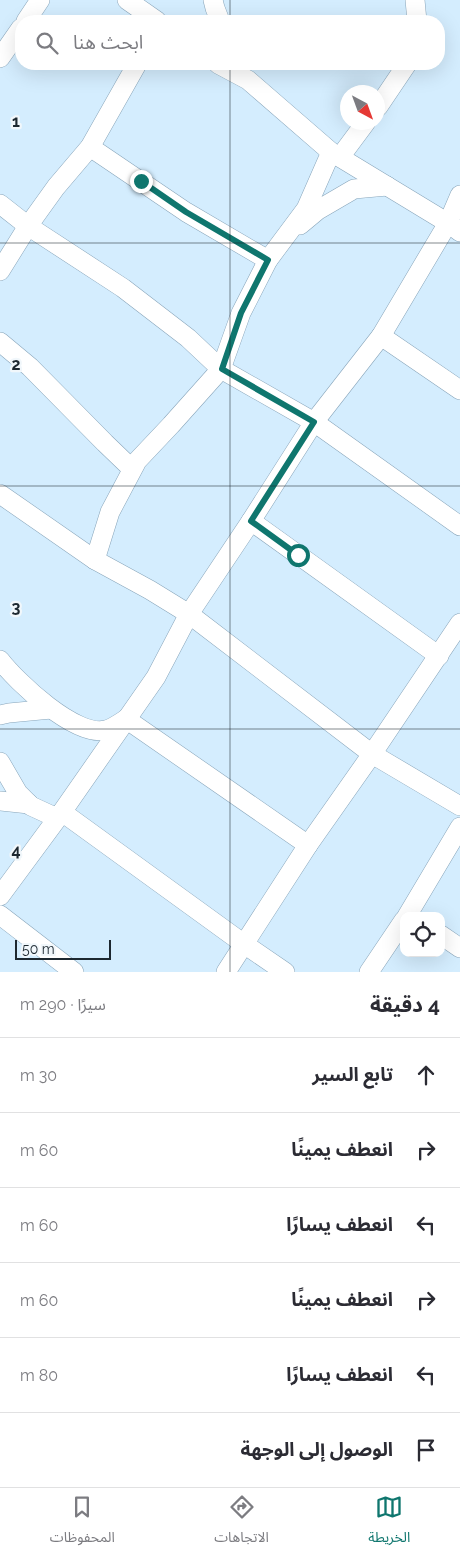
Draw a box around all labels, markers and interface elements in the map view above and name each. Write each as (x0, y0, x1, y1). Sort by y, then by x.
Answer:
search box (15, 15, 445, 70)
icon: search (33, 29, 61, 57)
text: ابحث هنا (73, 31, 143, 53)
north arrow (340, 85, 385, 130)
text: 1 (12, 112, 20, 131)
route end (130, 170, 153, 193)
text: 2 (11, 355, 21, 374)
route start (287, 544, 310, 567)
text: 3 (12, 598, 21, 617)
text: 4 (11, 841, 21, 860)
map controls (400, 912, 445, 957)
button: locate (400, 912, 445, 957)
scale bar (15, 937, 111, 960)
text: 50 m (22, 941, 55, 957)
text: 4 دقيقة (370, 992, 440, 1017)
text: سيرًا · 290 m (20, 995, 106, 1014)
icon: ahead (412, 1061, 440, 1089)
text: تابع السير (312, 1063, 393, 1085)
text: 30 m (20, 1066, 57, 1085)
icon: right (412, 1136, 440, 1164)
text: انعطف يمينًا (291, 1138, 393, 1160)
text: 60 m (20, 1141, 58, 1160)
icon: left (412, 1211, 440, 1239)
text: انعطف يسارًا (286, 1213, 393, 1235)
text: 60 m (20, 1216, 58, 1235)
icon: right (412, 1286, 440, 1314)
text: انعطف يمينًا (291, 1288, 393, 1310)
text: 60 m (20, 1291, 58, 1310)
icon: left (412, 1361, 440, 1389)
text: انعطف يسارًا (286, 1363, 393, 1385)
text: 80 m (20, 1366, 58, 1385)
icon: arrive (412, 1436, 440, 1464)
text: الوصول إلى الوجهة (240, 1438, 393, 1460)
tab: المحفوظات (50, 1493, 115, 1552)
tab: الاتجاهات (214, 1493, 269, 1552)
tab: الخريطة (368, 1493, 410, 1552)

